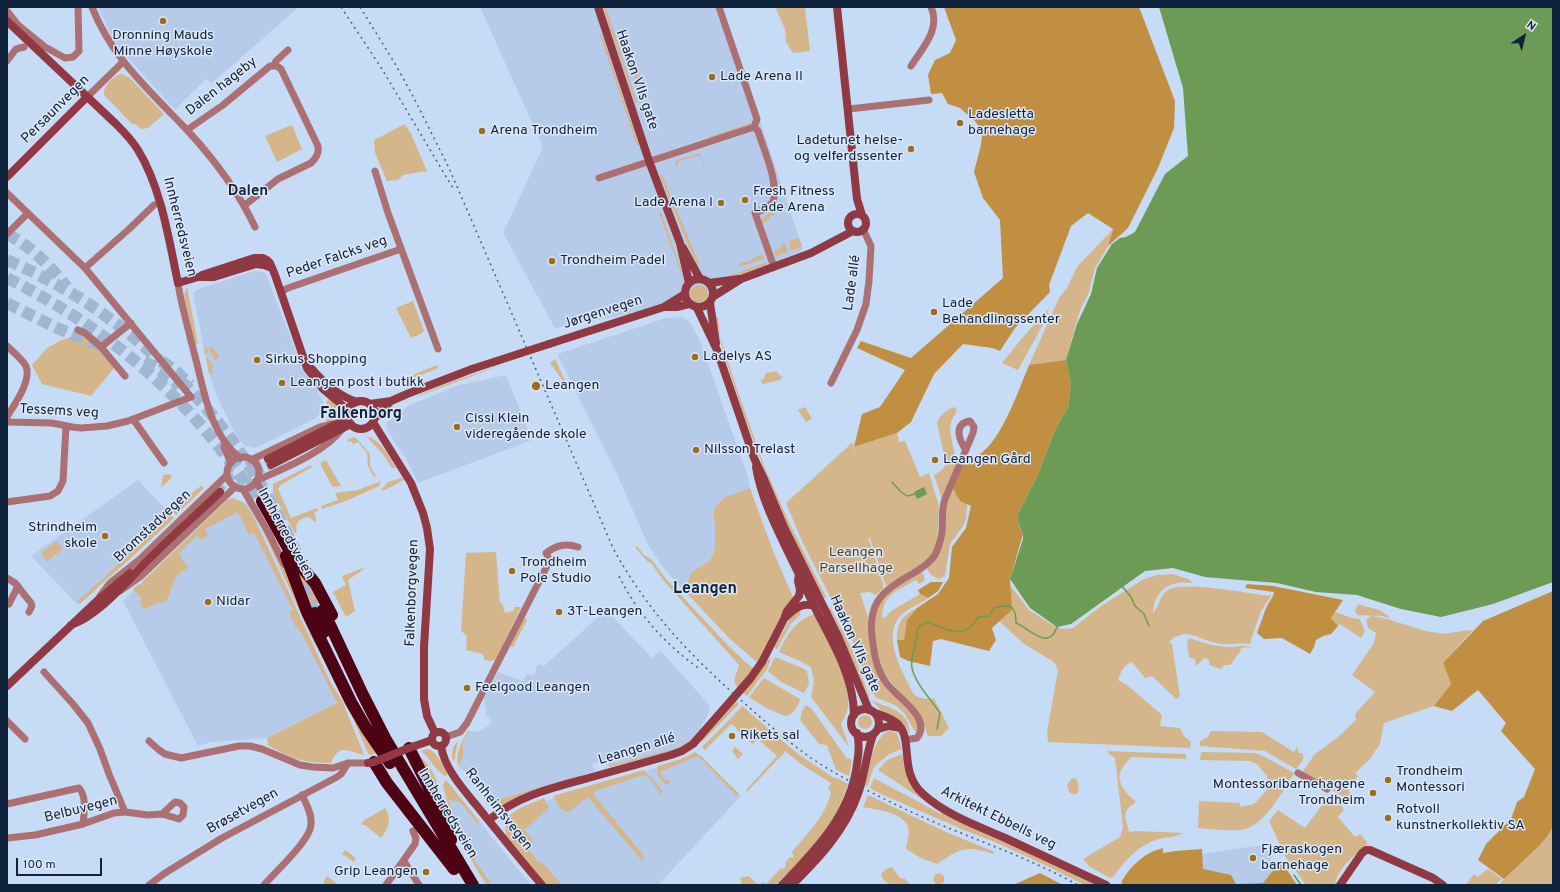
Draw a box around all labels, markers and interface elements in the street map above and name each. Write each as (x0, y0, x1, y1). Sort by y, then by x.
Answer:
marker: Dronning Mauds Minne Høyskole (158, 16, 168, 26)
north arrow (1504, 16, 1544, 56)
text: N (1524, 18, 1538, 34)
place label: Dronning Mauds Minne Høyskole (112, 28, 214, 60)
street label: Haakon VIIs gate (611, 28, 661, 132)
street label: Dalen hageby (183, 54, 261, 120)
place label: Lade Arena II (720, 69, 803, 85)
street label: Persaunvegen (18, 72, 94, 148)
marker: Lade Arena II (707, 72, 717, 82)
place label: Ladesletta barnehage (968, 107, 1035, 140)
marker: Ladesletta barnehage (955, 118, 965, 128)
place label: Arena Trondheim (490, 123, 598, 139)
marker: Arena Trondheim (477, 126, 487, 136)
place label: Ladetunet helse- og velferdssenter (794, 133, 903, 166)
marker: Ladetunet helse- og velferdssenter (906, 144, 916, 154)
street label: Innherredsveien (159, 176, 199, 278)
district label: Dalen (228, 183, 268, 201)
place label: Fresh Fitness Lade Arena (753, 184, 835, 216)
place label: Lade Arena I (634, 195, 713, 211)
marker: Fresh Fitness Lade Arena (740, 195, 750, 205)
marker: Lade Arena I (716, 198, 726, 208)
street label: Peder Falcks veg (284, 233, 390, 283)
place label: Trondheim Padel (560, 253, 665, 269)
street label: Lade allé (841, 254, 865, 312)
marker: Trondheim Padel (547, 256, 557, 266)
street label: Jørgenvegen (561, 292, 645, 334)
place label: Lade Behandlingssenter (942, 296, 1060, 328)
marker: Lade Behandlingssenter (929, 307, 939, 317)
place label: Ladelys AS (703, 349, 772, 365)
place label: Sirkus Shopping (265, 352, 367, 368)
marker: Ladelys AS (690, 352, 700, 362)
marker: Sirkus Shopping (252, 355, 262, 365)
place label: Leangen post i butikk (290, 375, 424, 391)
marker: Leangen post i butikk (277, 378, 287, 388)
place label: Leangen (545, 378, 599, 394)
marker: Leangen (530, 380, 542, 392)
street label: Tessems veg (19, 402, 99, 422)
district label: Falkenborg (320, 405, 402, 425)
place label: Cissi Klein videregående skole (465, 411, 586, 444)
marker: Cissi Klein videregående skole (452, 422, 462, 432)
place label: Nilsson Trelast (704, 442, 795, 458)
marker: Nilsson Trelast (691, 445, 701, 455)
place label: Leangen Gård (943, 452, 1031, 468)
marker: Leangen Gård (930, 455, 940, 465)
street label: Innherredsveien (253, 485, 317, 583)
street label: Bromstadvegen (111, 487, 195, 567)
place label: Strindheim skole (28, 520, 97, 552)
marker: Strindheim skole (100, 531, 110, 541)
street label: Falkenborgvegen (403, 539, 423, 647)
park label: Leangen Parsellhage (819, 545, 893, 578)
place label: Trondheim Pole Studio (520, 555, 591, 588)
marker: Trondheim Pole Studio (507, 566, 517, 576)
district label: Leangen (673, 580, 737, 600)
street label: Haakon VIIs gate (825, 593, 883, 695)
place label: Nidar (216, 594, 250, 610)
marker: Nidar (203, 597, 213, 607)
place label: 3T-Leangen (567, 604, 642, 620)
marker: 3T-Leangen (554, 607, 564, 617)
place label: Feelgood Leangen (475, 680, 590, 696)
marker: Feelgood Leangen (462, 683, 472, 693)
place label: Rikets sal (740, 728, 800, 744)
street label: Leangen allé (596, 730, 678, 770)
marker: Rikets sal (727, 731, 737, 741)
place label: Trondheim Montessori (1396, 764, 1465, 796)
street label: Ranheimsvegen (461, 765, 535, 855)
street label: Innherredsveien (414, 766, 480, 862)
marker: Trondheim Montessori (1383, 775, 1393, 785)
place label: Montessoribarnehagene Trondheim (1213, 777, 1365, 810)
street label: Arkitekt Ebbells veg (938, 784, 1058, 854)
street label: Brøsetvegen (204, 785, 282, 839)
marker: Montessoribarnehagene Trondheim (1368, 788, 1378, 798)
street label: Belbuvegen (43, 793, 119, 827)
place label: Rotvoll kunstnerkollektiv SA (1396, 802, 1525, 834)
marker: Rotvoll kunstnerkollektiv SA (1383, 813, 1393, 823)
place label: Fjæraskogen barnehage (1261, 842, 1342, 874)
scale bar (18, 850, 104, 876)
marker: Fjæraskogen barnehage (1248, 853, 1258, 863)
text: 100 m (23, 857, 56, 873)
place label: Grip Leangen (334, 864, 418, 880)
marker: Grip Leangen (421, 867, 431, 877)

